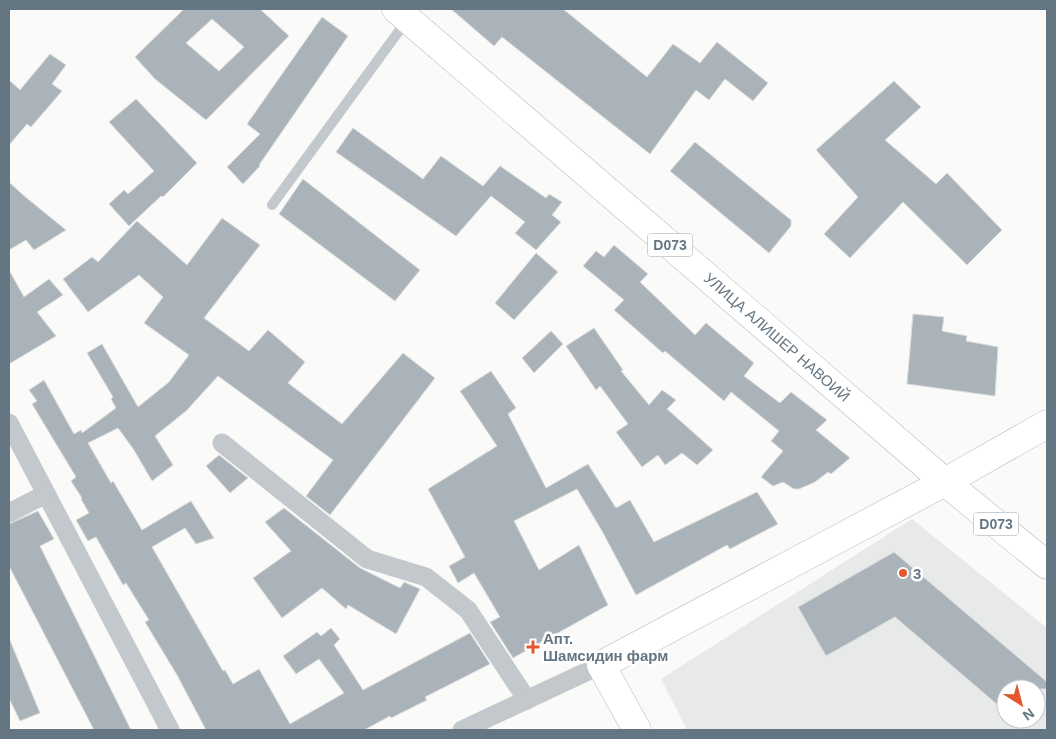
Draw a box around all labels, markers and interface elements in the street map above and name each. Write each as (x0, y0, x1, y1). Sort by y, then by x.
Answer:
road number: D073 (648, 234, 692, 256)
street label: УЛИЦА АЛИШЕР НАВОИЙ (701, 269, 853, 405)
road number: D073 (974, 512, 1018, 536)
place label: 3 (913, 565, 921, 582)
marker: 3 (897, 567, 909, 579)
place label: Апт. Шамсидин фарм (543, 630, 668, 664)
marker: Апт. Шамсидин фарм (527, 641, 539, 653)
north arrow (996, 679, 1046, 729)
text: N (1020, 705, 1037, 724)

